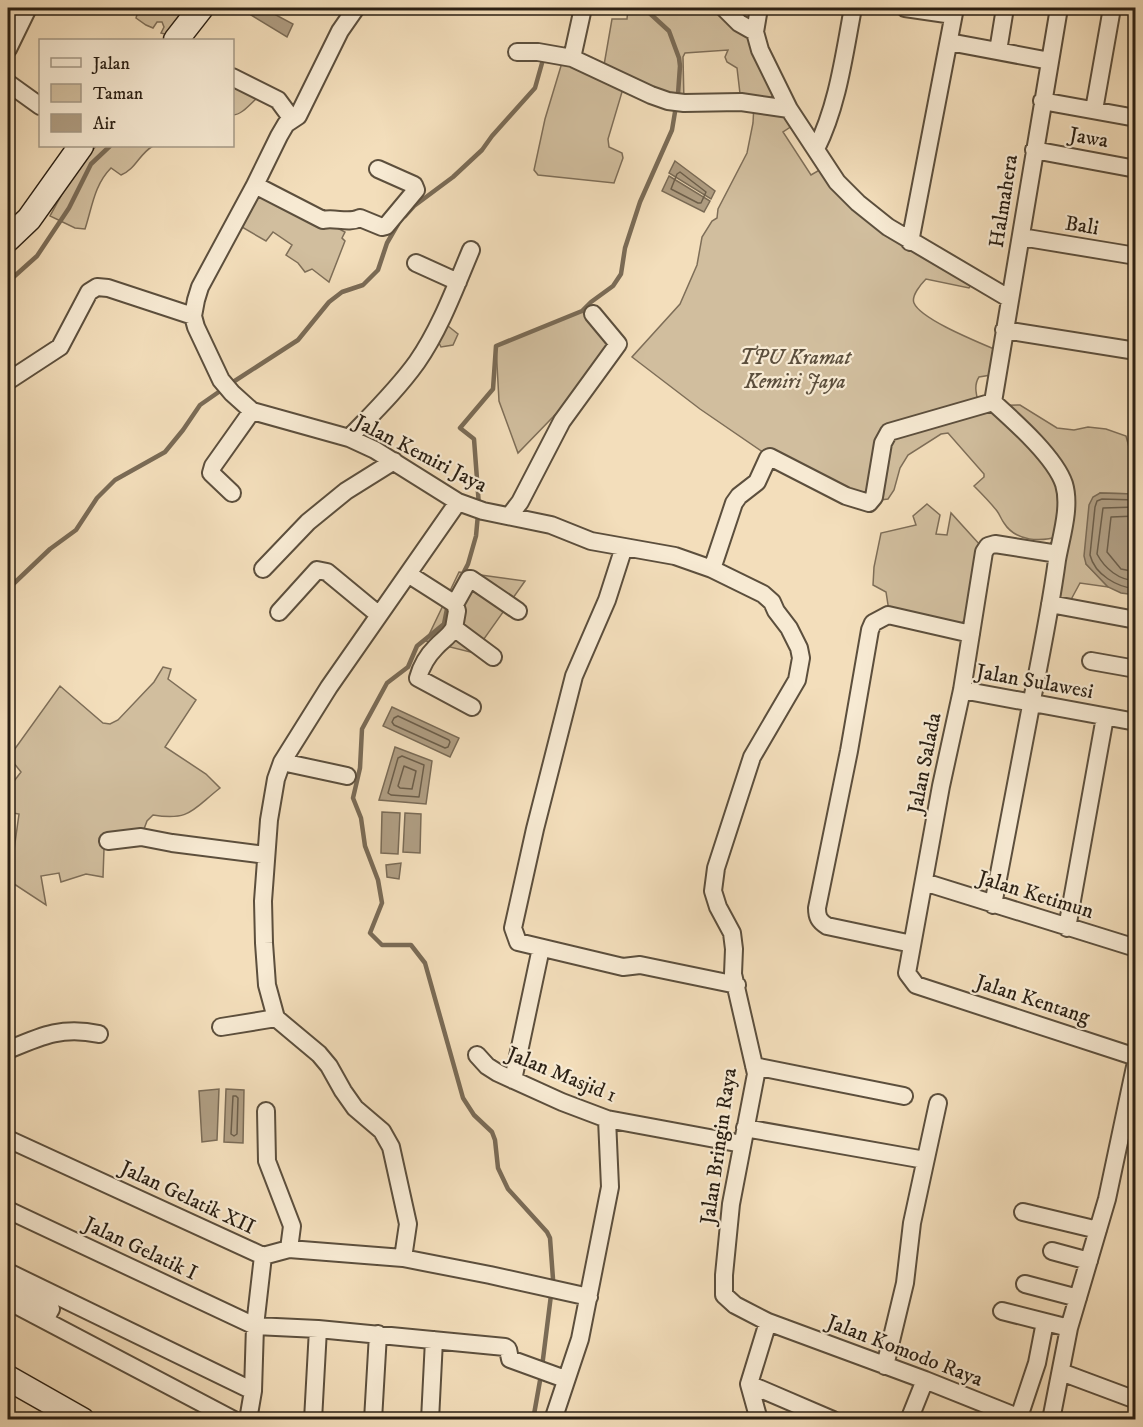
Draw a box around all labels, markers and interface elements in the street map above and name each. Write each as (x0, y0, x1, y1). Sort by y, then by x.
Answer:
legend (39, 39, 234, 147)
text: Jalan (91, 53, 131, 75)
text: Taman (93, 83, 144, 105)
text: Air (93, 113, 116, 135)
street label: Jawa (1065, 121, 1110, 154)
street label: Halmahera (984, 153, 1024, 250)
street label: Bali (1063, 210, 1101, 241)
park label: TPU Kramat Kemiri Jaya (739, 345, 852, 395)
street label: Jalan Kemiri Jaya (348, 408, 491, 499)
street label: Jalan Sulawesi (972, 659, 1095, 705)
street label: Jalan Salada (902, 711, 948, 818)
street label: Jalan Ketimun (973, 864, 1097, 925)
street label: Jalan Kentang (970, 969, 1094, 1031)
street label: Jalan Masjid 1 (501, 1040, 620, 1109)
street label: Jalan Bringin Raya (695, 1066, 743, 1228)
street label: Jalan Gelatik XII (114, 1154, 259, 1240)
street label: Jalan Gelatik I (78, 1211, 201, 1286)
street label: Jalan Komodo Raya (821, 1308, 986, 1393)

